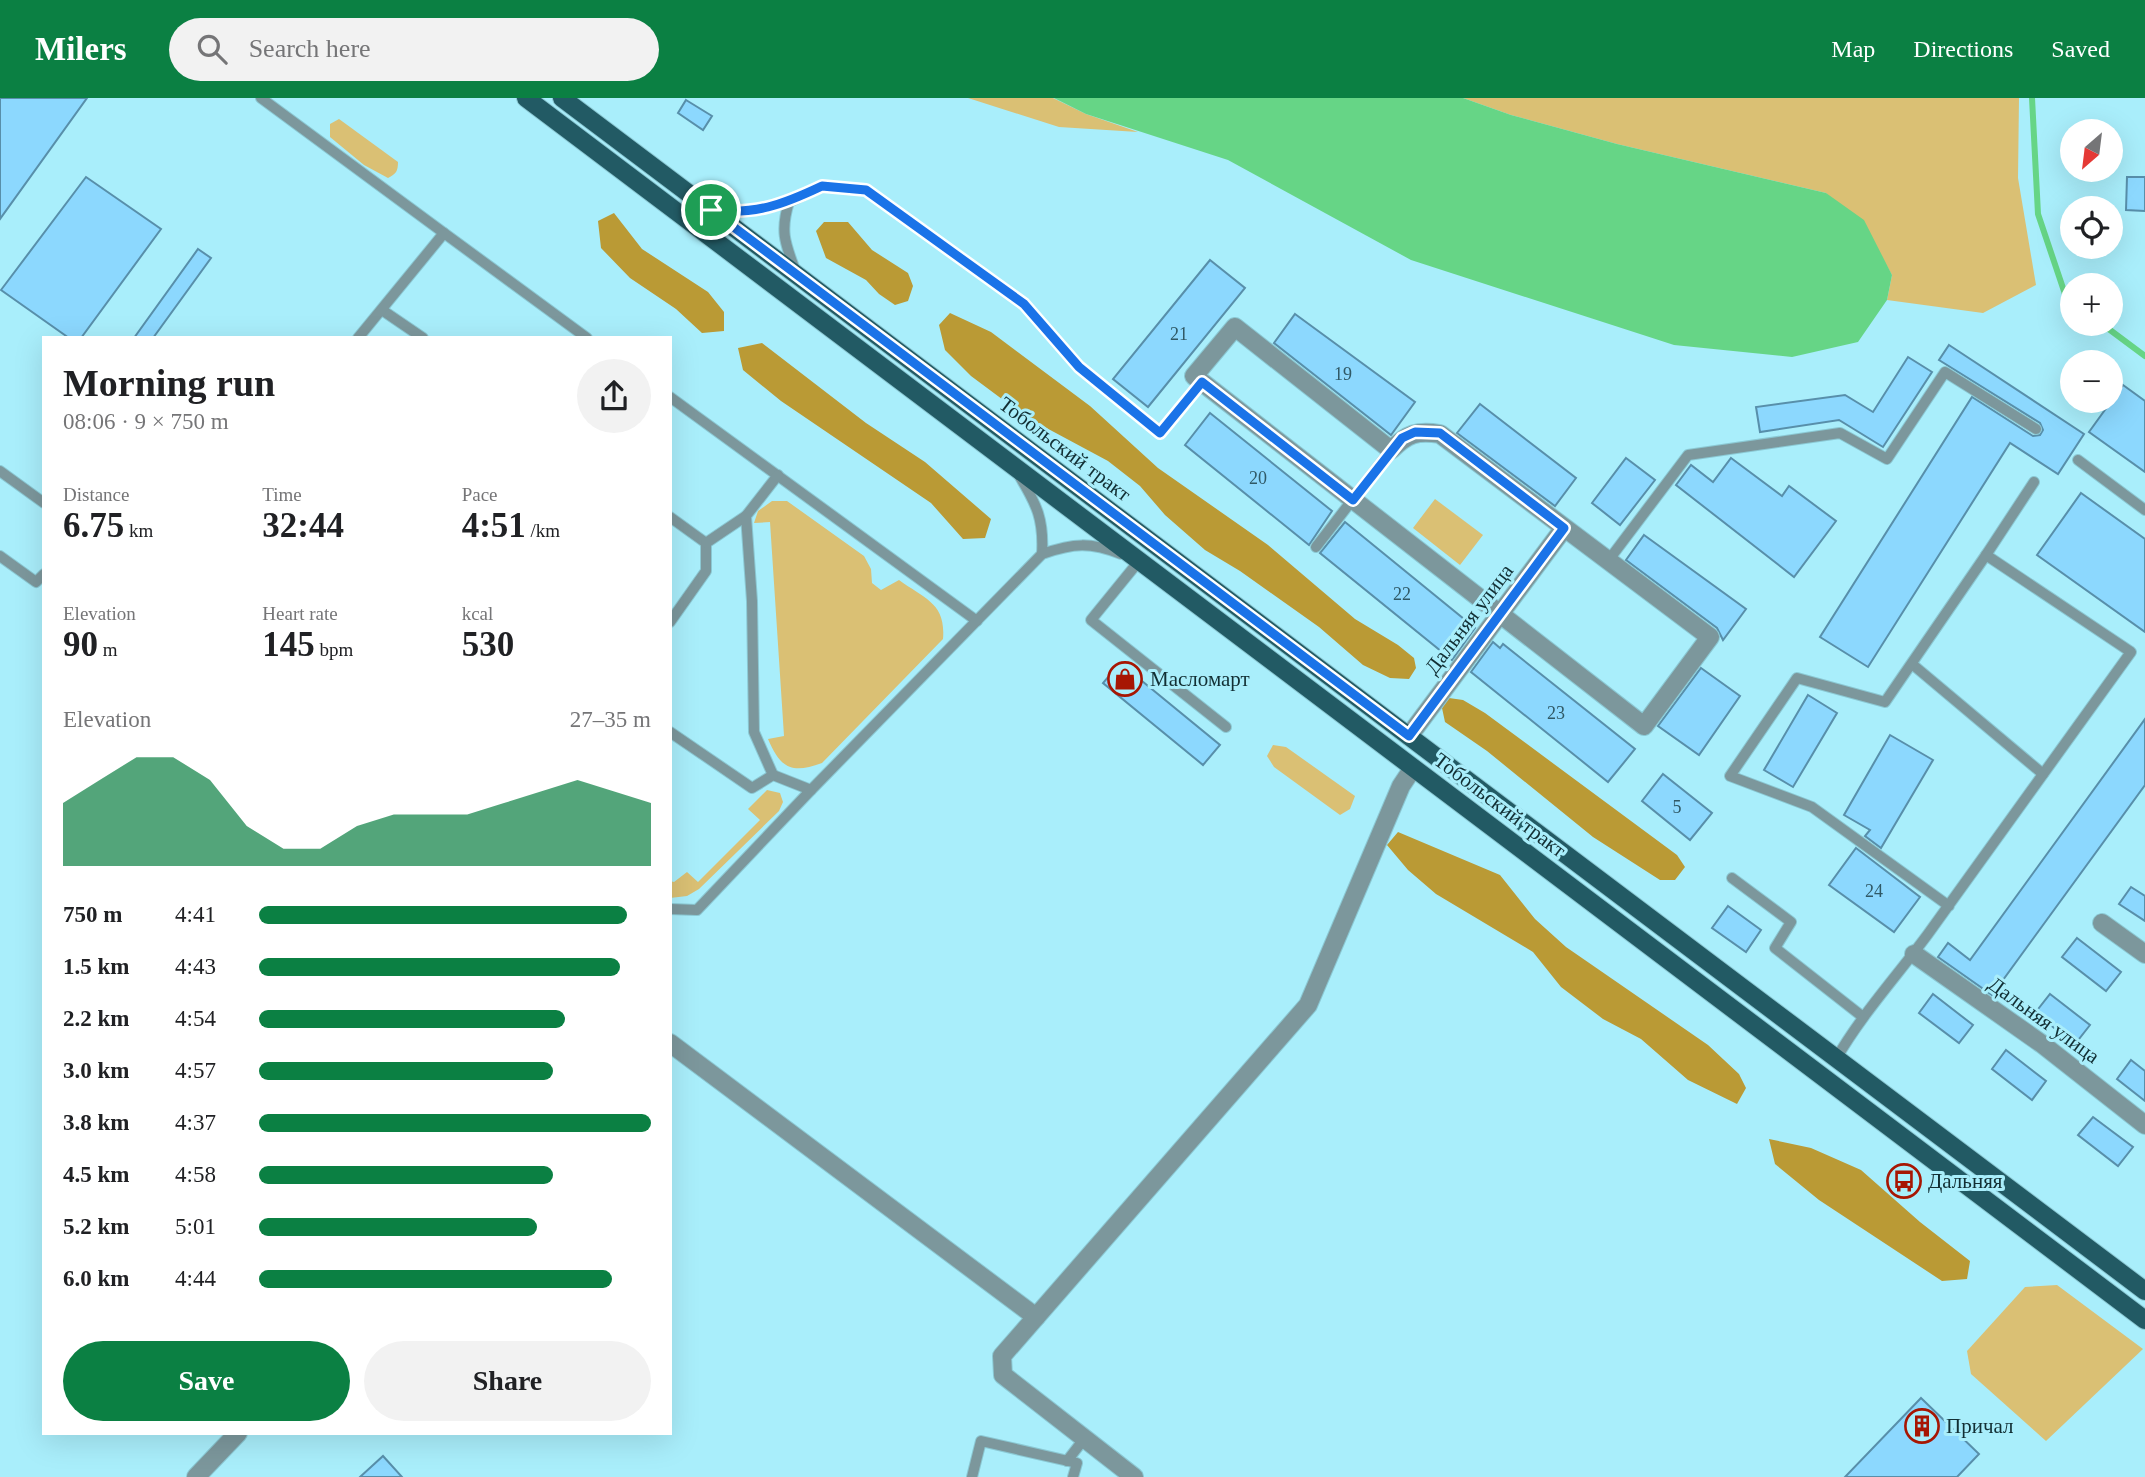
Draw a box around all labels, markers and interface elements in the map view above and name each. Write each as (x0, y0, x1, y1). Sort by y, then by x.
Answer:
search box (169, 18, 659, 81)
icon: search (193, 30, 231, 68)
text: Milers (35, 31, 127, 67)
text: Search here (249, 34, 371, 63)
text: Map (1831, 36, 1875, 62)
text: Directions (1913, 36, 2013, 62)
text: Saved (2051, 36, 2110, 62)
north arrow (2060, 119, 2123, 182)
map controls (2060, 119, 2123, 413)
pin (681, 180, 741, 240)
icon: arrive (692, 191, 730, 229)
button: locate (2060, 196, 2123, 259)
button: + (2060, 273, 2123, 336)
house number: 21 (1170, 324, 1188, 344)
button: − (2060, 350, 2123, 413)
button: share (577, 359, 651, 433)
text: Morning run (63, 362, 275, 404)
house number: 19 (1334, 364, 1352, 384)
street label: Тобольский тракт (995, 392, 1135, 506)
text: 08:06 · 9 × 750 m (63, 409, 229, 434)
house number: 20 (1249, 468, 1267, 488)
text: Distance (63, 484, 129, 505)
text: Time (262, 484, 302, 505)
text: Pace (462, 484, 498, 505)
text: 6.75 (63, 506, 124, 545)
text: 32:44 (262, 506, 344, 545)
text: 4:51 (462, 506, 526, 545)
text: km (124, 520, 153, 541)
text: /km (526, 520, 560, 541)
street label: Дальняя улица (1420, 559, 1519, 679)
house number: 22 (1393, 584, 1411, 604)
text: Elevation (63, 603, 136, 624)
text: Heart rate (262, 603, 338, 624)
text: kcal (462, 603, 493, 624)
text: 90 (63, 625, 98, 664)
text: 145 (262, 625, 315, 664)
text: 530 (462, 625, 514, 664)
text: m (98, 639, 118, 660)
text: bpm (315, 639, 353, 660)
shop icon: Масломарт (1106, 660, 1144, 698)
place label: Масломарт (1150, 667, 1250, 691)
house number: 23 (1547, 703, 1565, 723)
text: Elevation (63, 707, 151, 732)
text: 27–35 m (570, 707, 651, 732)
street label: Тобольский тракт (1430, 748, 1570, 862)
house number: 5 (1673, 797, 1682, 817)
house number: 24 (1865, 881, 1883, 901)
text: 750 m (63, 902, 122, 927)
text: 4:41 (175, 902, 216, 927)
text: 1.5 km (63, 954, 129, 979)
text: 4:43 (175, 954, 216, 979)
street label: Дальняя улица (1984, 972, 2105, 1069)
text: 2.2 km (63, 1006, 129, 1031)
text: 4:54 (175, 1006, 216, 1031)
text: 3.0 km (63, 1058, 129, 1083)
text: 4:57 (175, 1058, 216, 1083)
text: 3.8 km (63, 1110, 129, 1135)
text: 4:37 (175, 1110, 216, 1135)
text: 4.5 km (63, 1162, 129, 1187)
text: 4:58 (175, 1162, 216, 1187)
bus stop icon: Дальняя (1885, 1162, 1923, 1200)
place label: Дальняя (1928, 1169, 2003, 1193)
text: 5.2 km (63, 1214, 129, 1239)
text: 5:01 (175, 1214, 216, 1239)
text: 6.0 km (63, 1266, 129, 1291)
text: 4:44 (175, 1266, 216, 1291)
button: Save (63, 1341, 350, 1421)
button: Share (364, 1341, 651, 1421)
building icon: Причал (1903, 1407, 1941, 1445)
place label: Причал (1946, 1414, 2013, 1438)

